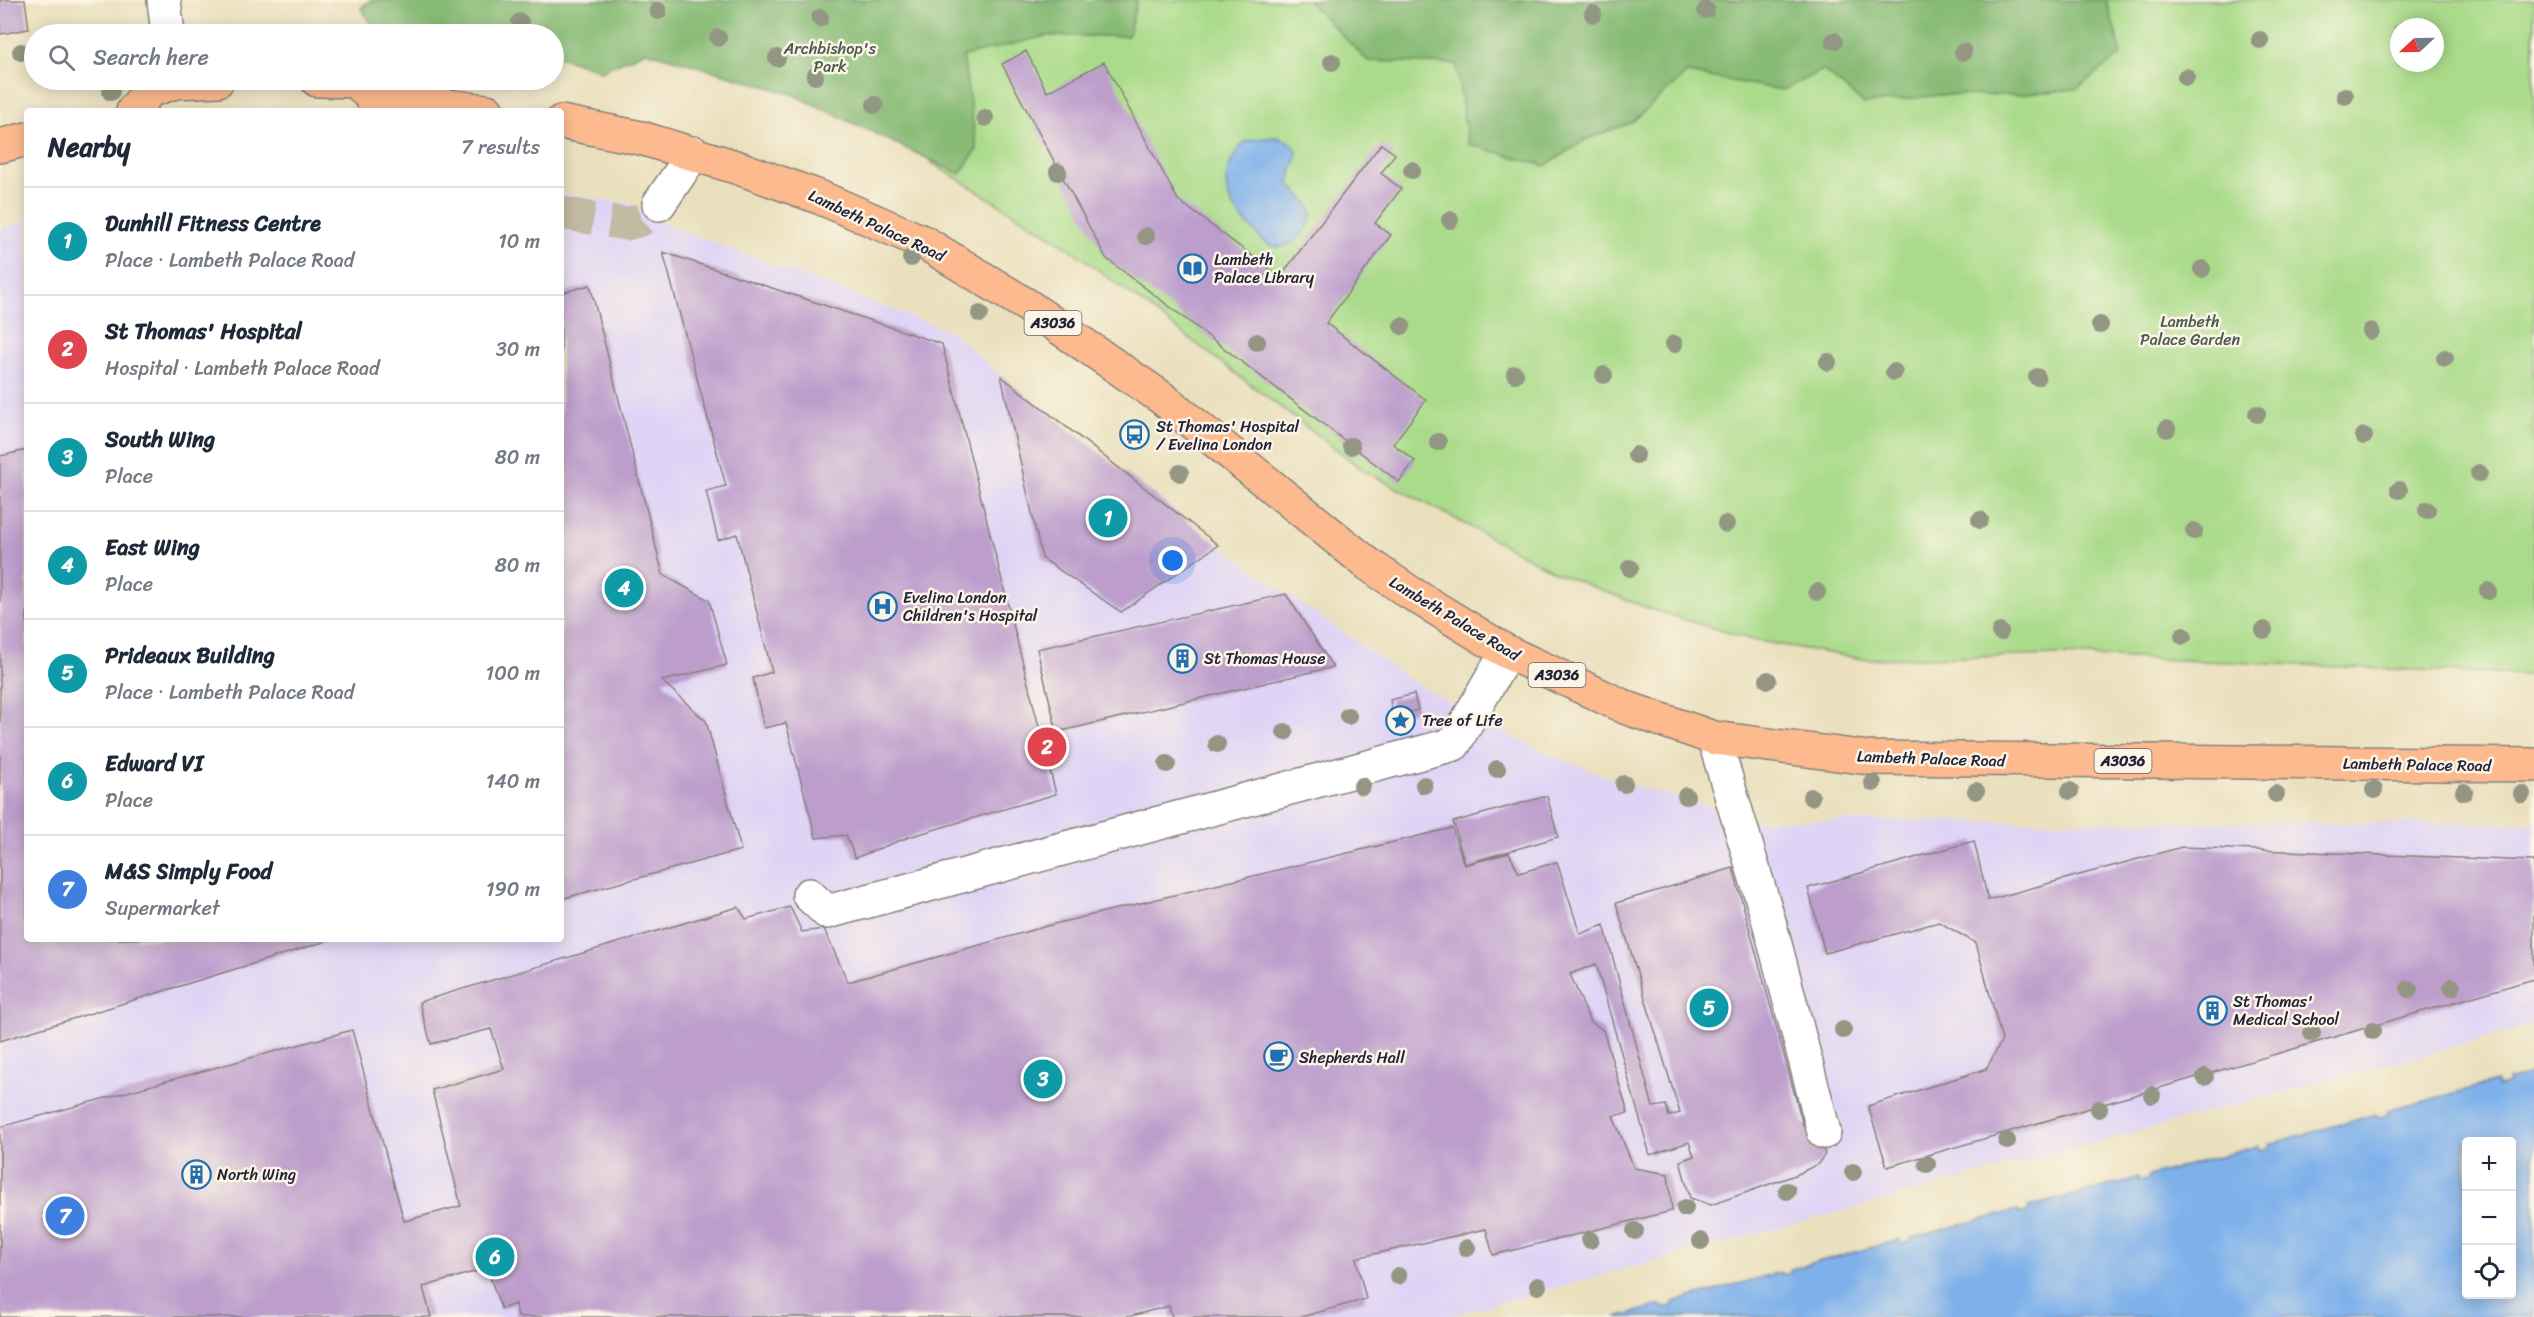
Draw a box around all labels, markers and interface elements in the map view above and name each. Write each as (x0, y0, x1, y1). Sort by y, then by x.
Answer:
north arrow (2390, 18, 2444, 72)
search box (24, 24, 564, 90)
park label: Archbishop's Park (783, 34, 877, 81)
text: Search here (93, 38, 209, 77)
icon: search (45, 41, 78, 74)
text: Nearby (48, 124, 130, 170)
text: 7 results (461, 130, 540, 165)
street label: Lambeth Palace Road (803, 181, 952, 271)
text: Dunhill Fitness Centre (105, 204, 321, 243)
text: 1 (63, 224, 72, 259)
text: 10 m (498, 224, 540, 259)
text: Place · Lambeth Palace Road (105, 243, 354, 278)
place label: Lambeth Palace Library (1214, 245, 1315, 292)
library icon: Lambeth Palace Library (1177, 252, 1209, 284)
park label: Lambeth Palace Garden (2140, 307, 2240, 354)
road number: A3036 (1024, 311, 1082, 335)
text: St Thomas' Hospital (105, 312, 302, 351)
text: 2 (62, 332, 73, 367)
text: 30 m (496, 332, 540, 367)
text: Hospital · Lambeth Palace Road (105, 351, 380, 386)
place label: St Thomas' Hospital / Evelina London (1156, 412, 1300, 459)
bus stop icon: St Thomas' Hospital / Evelina London (1119, 419, 1151, 451)
text: South Wing (105, 420, 215, 459)
text: 3 (62, 440, 73, 475)
text: 80 m (495, 440, 540, 475)
text: Place (105, 459, 153, 494)
pin: 1 (1088, 496, 1128, 540)
text: East Wing (105, 528, 200, 567)
your location (1158, 546, 1187, 575)
text: 4 (61, 548, 74, 583)
text: 80 m (495, 548, 540, 583)
pin: 4 (604, 566, 644, 610)
text: Place (105, 567, 153, 602)
street label: Lambeth Palace Road (1384, 568, 1527, 670)
place label: Evelina London Children's Hospital (903, 583, 1038, 630)
hospital icon: Evelina London Children's Hospital (866, 590, 898, 622)
text: Prideaux Building (105, 636, 275, 675)
building icon: St Thomas House (1167, 642, 1199, 674)
place label: St Thomas House (1204, 644, 1325, 673)
text: 5 (61, 656, 74, 691)
text: 100 m (486, 656, 540, 691)
road number: A3036 (1528, 663, 1586, 687)
text: Place · Lambeth Palace Road (105, 675, 354, 710)
place icon: Tree of Life (1385, 704, 1417, 736)
place label: Tree of Life (1422, 706, 1503, 735)
pin: 2 (1028, 724, 1066, 770)
street label: Lambeth Palace Road (1856, 741, 2007, 776)
text: Edward VI (105, 744, 203, 783)
road number: A3036 (2094, 749, 2152, 773)
street label: Lambeth Palace Road (2343, 749, 2493, 780)
text: 6 (62, 764, 73, 799)
text: 140 m (486, 764, 540, 799)
text: Place (105, 783, 153, 818)
text: M&S Simply Food (105, 852, 272, 891)
text: 7 (62, 872, 73, 907)
text: 190 m (486, 872, 540, 907)
text: Supermarket (105, 891, 220, 926)
pin: 5 (1690, 986, 1728, 1030)
place label: St Thomas' Medical School (2233, 987, 2340, 1034)
building icon: St Thomas' Medical School (2196, 994, 2228, 1026)
cafe icon: Shepherds Hall (1262, 1041, 1294, 1073)
place label: Shepherds Hall (1299, 1043, 1405, 1072)
pin: 3 (1024, 1056, 1062, 1102)
map controls (2462, 1137, 2516, 1299)
button: + (2462, 1137, 2516, 1191)
building icon: North Wing (180, 1158, 212, 1190)
place label: North Wing (217, 1160, 296, 1189)
button: − (2462, 1191, 2516, 1245)
pin: 7 (46, 1194, 84, 1238)
pin: 6 (476, 1234, 514, 1280)
button: locate (2462, 1245, 2516, 1299)

